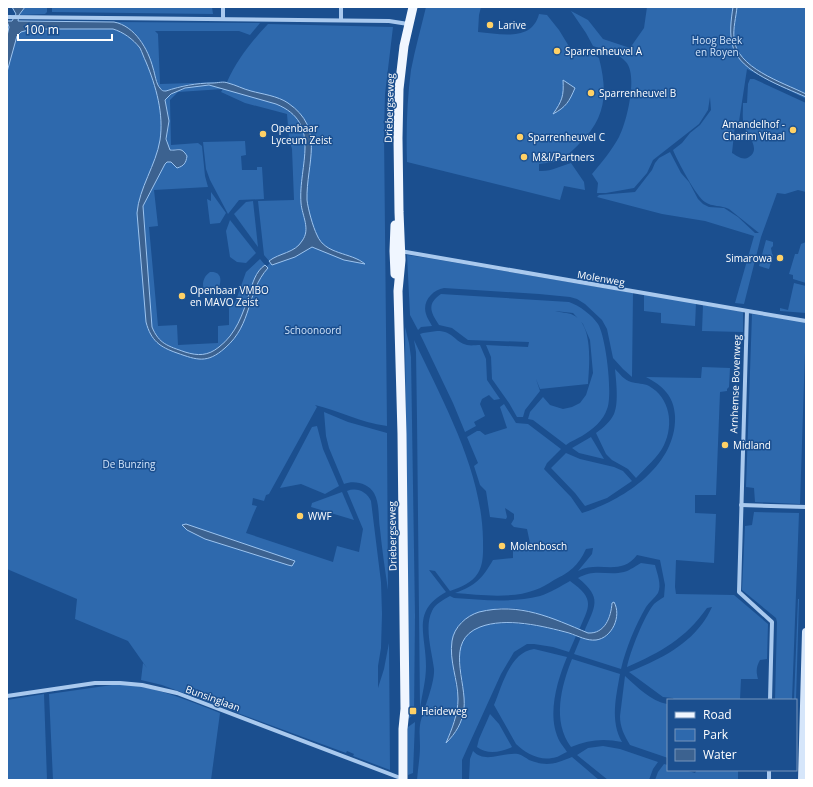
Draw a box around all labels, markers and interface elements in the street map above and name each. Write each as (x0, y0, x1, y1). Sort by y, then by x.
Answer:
scale bar (18, 16, 112, 42)
place label: Larive (498, 18, 526, 32)
marker: Larive (485, 20, 495, 30)
text: 100 m (24, 21, 59, 38)
park label: Hoog Beek en Royen (692, 33, 743, 59)
place label: Sparrenheuvel A (565, 44, 643, 58)
marker: Sparrenheuvel A (552, 46, 562, 56)
street label: Driebergseweg (381, 72, 397, 143)
place label: Sparrenheuvel B (599, 86, 676, 100)
marker: Sparrenheuvel B (586, 88, 596, 98)
place label: Amandelhof - Charim Vitaal (722, 117, 785, 143)
place label: Openbaar Lyceum Zeist (271, 121, 332, 147)
marker: Amandelhof - Charim Vitaal (788, 125, 798, 135)
marker: Openbaar Lyceum Zeist (258, 129, 268, 139)
place label: Sparrenheuvel C (528, 130, 605, 144)
marker: Sparrenheuvel C (515, 132, 525, 142)
place label: M&I/Partners (532, 150, 595, 164)
marker: M&I/Partners (519, 152, 529, 162)
place label: Simarowa (726, 251, 772, 265)
marker: Simarowa (775, 253, 785, 263)
street label: Molenweg (576, 267, 626, 289)
place label: Openbaar VMBO en MAVO Zeist (190, 283, 269, 309)
marker: Openbaar VMBO en MAVO Zeist (177, 291, 187, 301)
park label: Schoonoord (285, 323, 341, 337)
street label: Arnhemse Bovenweg (726, 334, 744, 433)
place label: Midland (733, 438, 771, 452)
marker: Midland (720, 440, 730, 450)
park label: De Bunzing (103, 457, 156, 471)
street label: Driebergseweg (384, 500, 400, 571)
place label: WWF (308, 509, 332, 523)
marker: WWF (295, 511, 305, 521)
place label: Molenbosch (510, 539, 567, 553)
marker: Molenbosch (497, 541, 507, 551)
street label: Bunsinglaan (184, 682, 242, 714)
legend (667, 699, 797, 771)
place label: Heideweg (421, 704, 468, 718)
marker: Heideweg (408, 706, 418, 716)
text: Road (703, 706, 732, 723)
text: Park (703, 726, 729, 743)
text: Water (703, 746, 737, 763)

